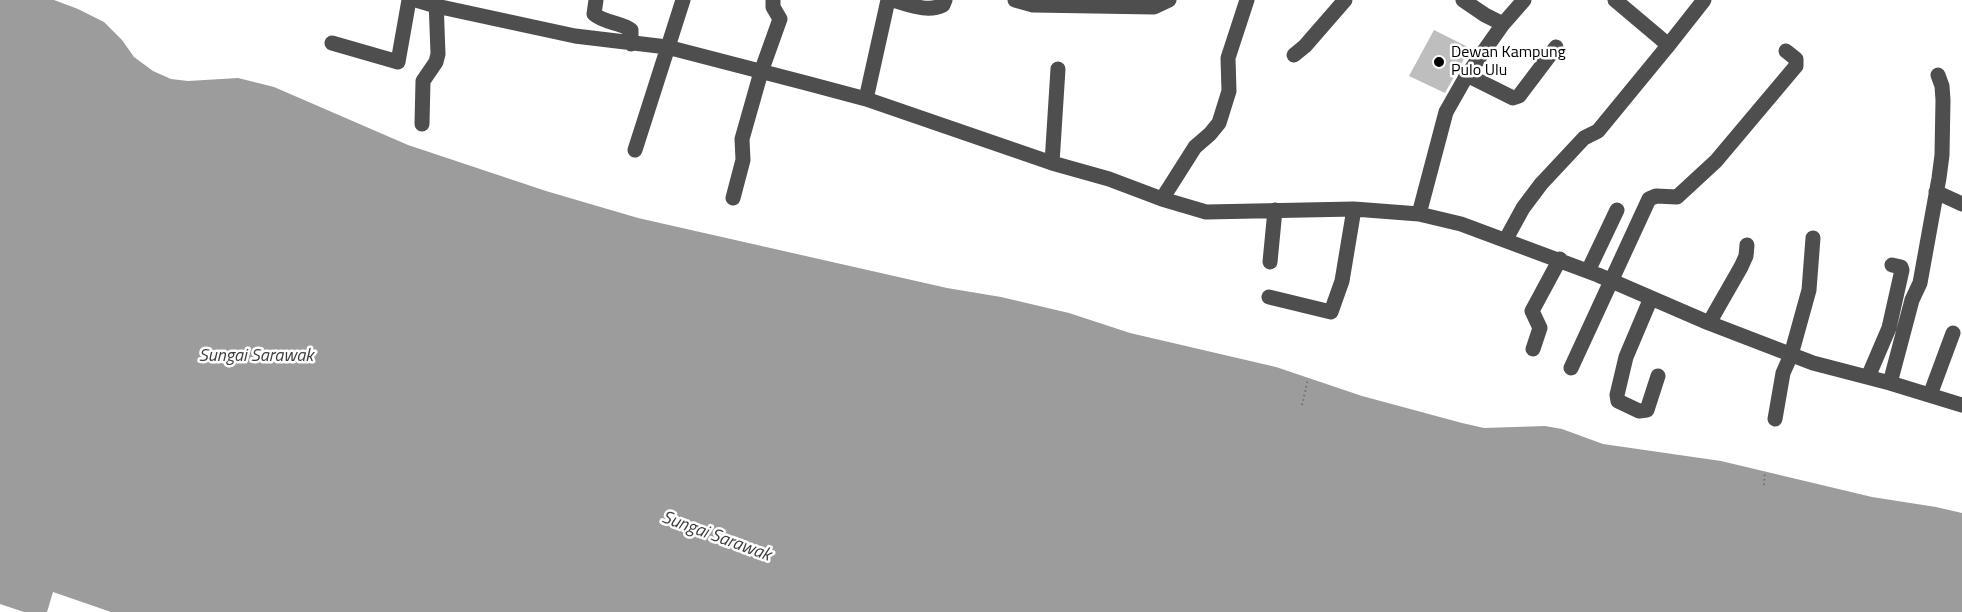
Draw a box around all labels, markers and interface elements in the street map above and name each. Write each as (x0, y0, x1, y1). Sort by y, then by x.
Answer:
place label: Dewan Kampung Pulo Ulu (1451, 43, 1566, 81)
marker: Dewan Kampung Pulo Ulu (1432, 55, 1446, 69)
water label: Sungai Sarawak (199, 346, 313, 368)
water label: Sungai Sarawak (659, 507, 773, 567)

